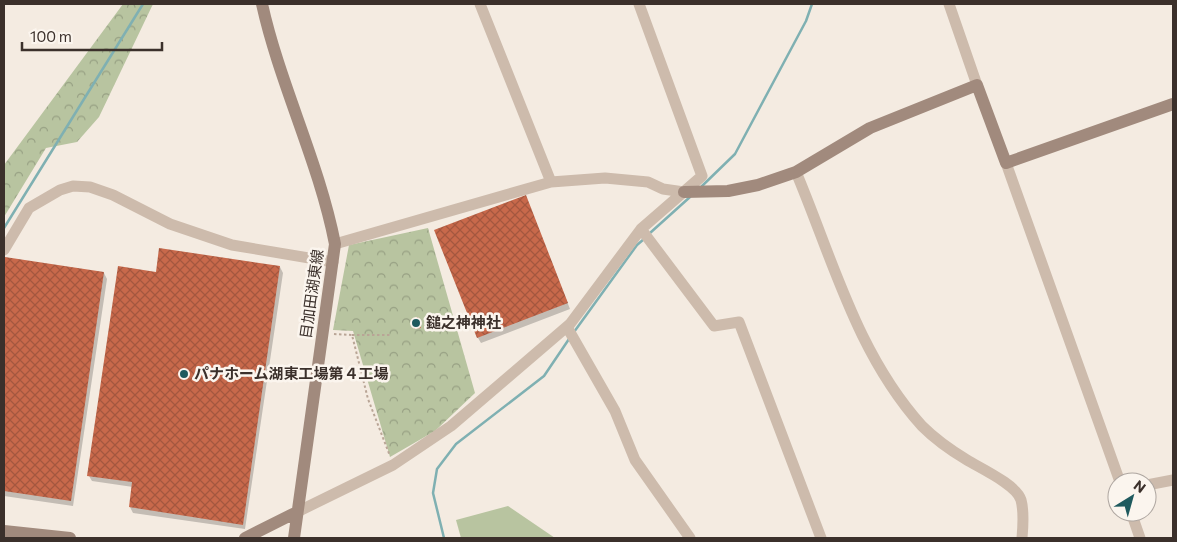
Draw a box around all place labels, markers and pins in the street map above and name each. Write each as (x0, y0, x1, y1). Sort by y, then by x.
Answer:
place label: 鎚之神神社 (426, 313, 501, 331)
marker: 鎚之神神社 (410, 317, 422, 329)
place label: パナホーム湖東工場第４工場 (194, 364, 389, 382)
marker: パナホーム湖東工場第４工場 (178, 368, 190, 380)

